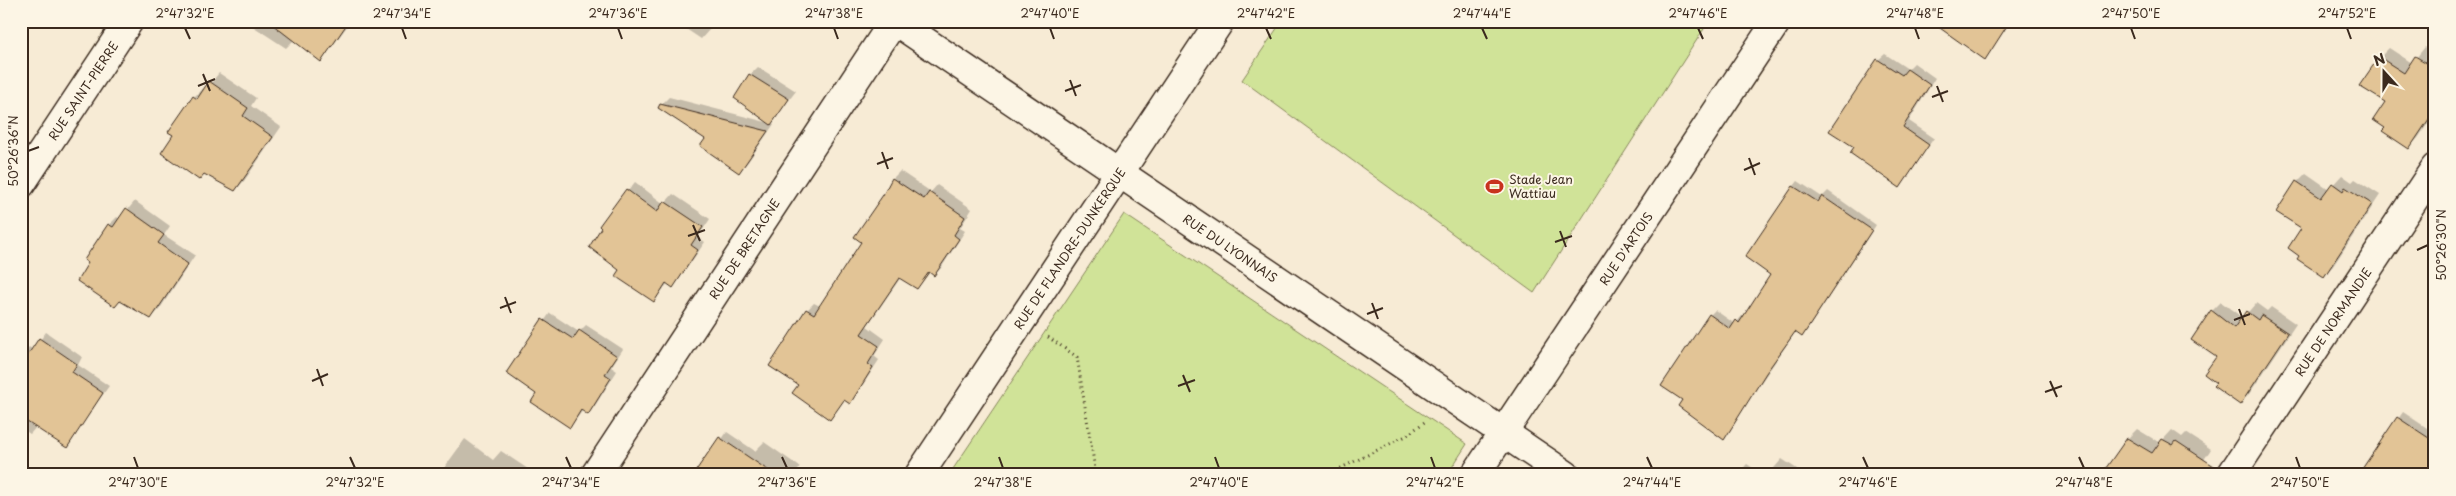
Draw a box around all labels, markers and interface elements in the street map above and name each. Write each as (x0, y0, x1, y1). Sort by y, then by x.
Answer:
text: 2°47'32"E (156, 4, 214, 22)
text: 2°47'34"E (373, 4, 431, 22)
text: 2°47'36"E (588, 4, 648, 22)
text: 2°47'38"E (805, 4, 863, 22)
text: 2°47'40"E (1020, 4, 1080, 22)
text: 2°47'42"E (1237, 4, 1295, 22)
text: 2°47'44"E (1453, 4, 1511, 22)
text: 2°47'46"E (1669, 4, 1727, 22)
text: 2°47'48"E (1886, 4, 1944, 22)
text: 2°47'50"E (2102, 4, 2160, 22)
text: 2°47'52"E (2318, 4, 2376, 22)
street label: RUE SAINT-PIERRE (43, 38, 122, 144)
north arrow (2358, 48, 2408, 98)
text: N (2370, 48, 2388, 71)
text: 50°26'36"N (4, 115, 22, 187)
street label: RUE DE FLANDRE-DUNKERQUE (1009, 164, 1129, 333)
place label: Stade Jean Wattiau (1509, 170, 1573, 202)
sports icon: Stade Jean Wattiau (1485, 176, 1505, 196)
street label: RUE DE BRETAGNE (704, 195, 784, 303)
street label: RUE D'ARTOIS (1595, 208, 1657, 289)
text: 50°26'30"N (2432, 209, 2450, 281)
street label: RUE DU LYONNAIS (1180, 210, 1281, 286)
street label: RUE DE NORMANDIE (2290, 264, 2376, 380)
text: 2°47'30"E (108, 473, 168, 491)
text: 2°47'32"E (326, 473, 384, 491)
text: 2°47'34"E (542, 473, 600, 491)
text: 2°47'36"E (757, 473, 817, 491)
text: 2°47'38"E (974, 473, 1032, 491)
text: 2°47'40"E (1189, 473, 1249, 491)
text: 2°47'42"E (1406, 473, 1464, 491)
text: 2°47'44"E (1623, 473, 1681, 491)
text: 2°47'46"E (1839, 473, 1897, 491)
text: 2°47'48"E (2055, 473, 2113, 491)
text: 2°47'50"E (2271, 473, 2329, 491)

